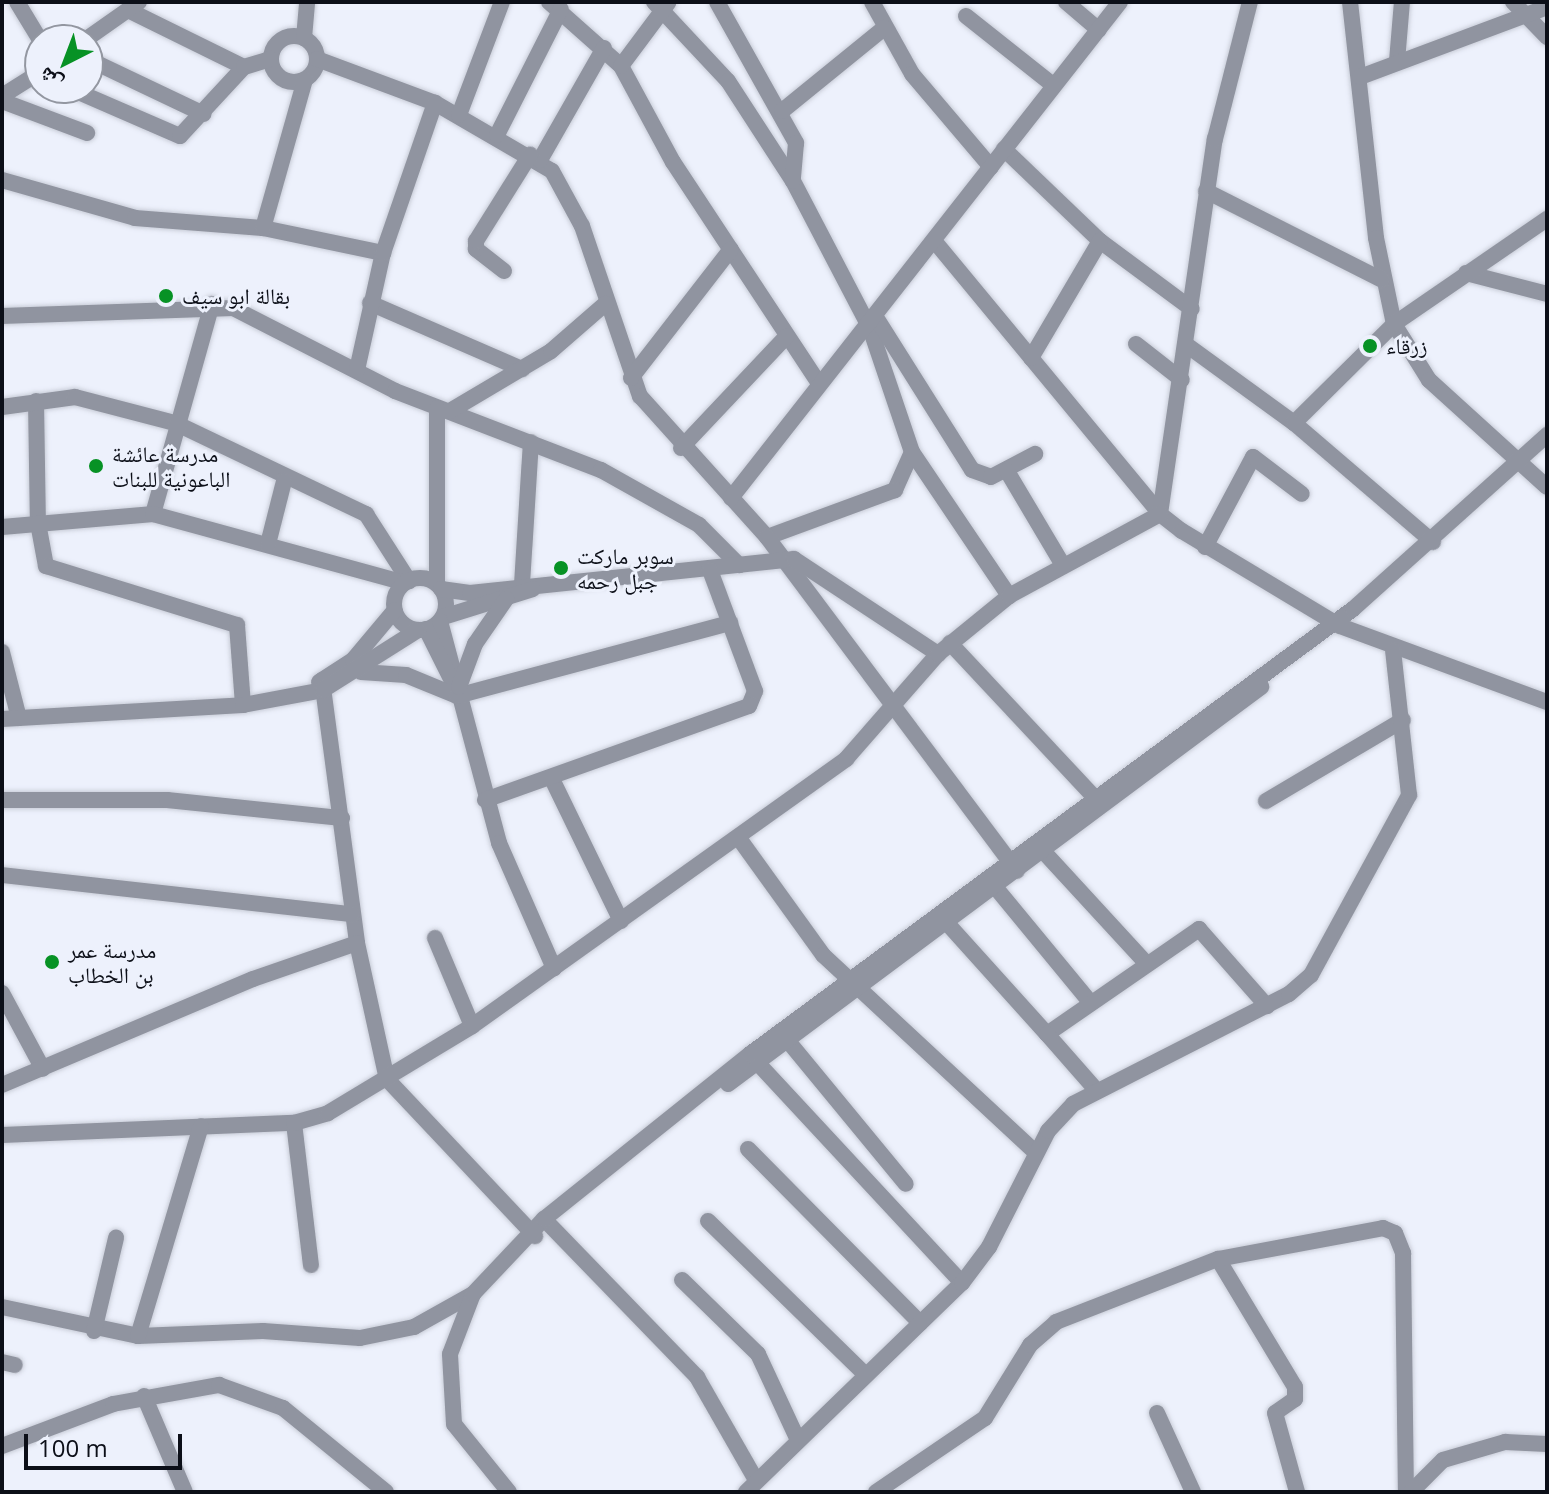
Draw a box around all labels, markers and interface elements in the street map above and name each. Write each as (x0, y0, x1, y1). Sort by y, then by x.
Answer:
north arrow (24, 24, 104, 104)
text: ش (31, 61, 68, 99)
place label: بقالة ابو سيف (182, 283, 290, 309)
marker: بقالة ابو سيف (157, 287, 175, 305)
place label: زرقاء (1386, 333, 1427, 359)
marker: زرقاء (1361, 337, 1379, 355)
place label: مدرسة عائشة الباعونية للبنات (112, 440, 230, 492)
marker: مدرسة عائشة الباعونية للبنات (87, 457, 105, 475)
place label: سوبر ماركت جبل رحمه (577, 542, 674, 594)
marker: سوبر ماركت جبل رحمه (552, 559, 570, 577)
place label: مدرسة عمر بن الخطاب (68, 936, 156, 988)
marker: مدرسة عمر بن الخطاب (43, 953, 61, 971)
scale bar (28, 1418, 186, 1468)
text: 100 m (38, 1431, 108, 1464)

